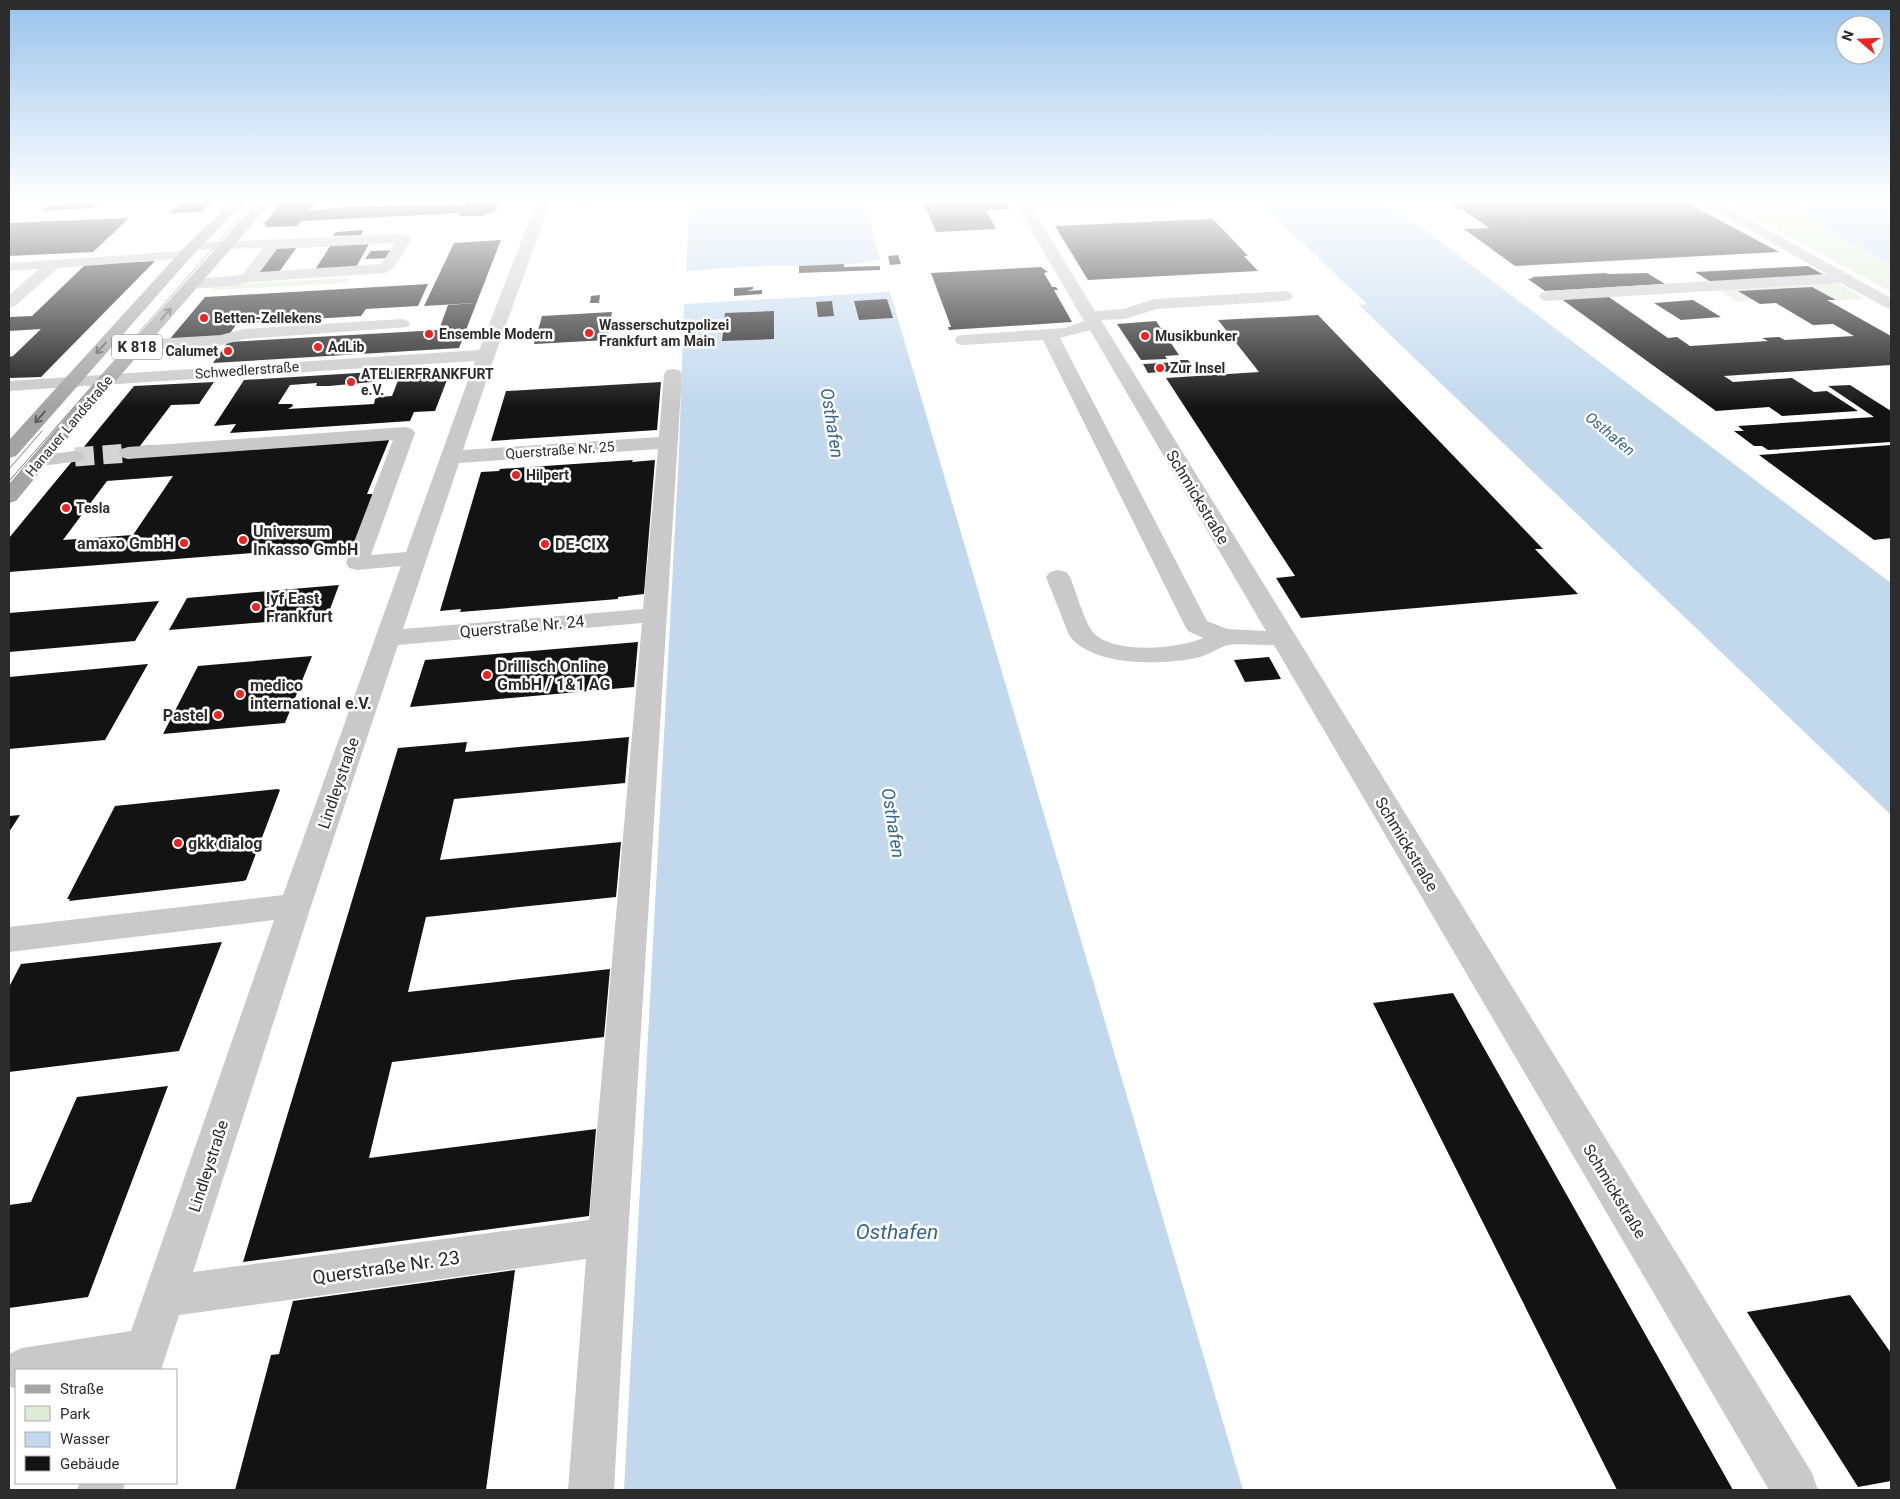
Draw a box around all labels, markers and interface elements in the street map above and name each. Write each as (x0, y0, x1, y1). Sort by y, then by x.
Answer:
north arrow (1835, 15, 1885, 65)
text: N (1839, 28, 1857, 43)
one-way arrow (160, 307, 172, 320)
place label: Betten-Zellekens (214, 310, 322, 326)
marker: Betten-Zellekens (198, 312, 210, 324)
place label: Wasserschutzpolizei Frankfurt am Main (599, 317, 729, 349)
place label: Ensemble Modern (439, 326, 553, 342)
marker: Wasserschutzpolizei Frankfurt am Main (583, 327, 595, 339)
marker: Ensemble Modern (423, 328, 435, 340)
place label: Musikbunker (1155, 328, 1237, 344)
marker: Musikbunker (1139, 330, 1151, 342)
road number: K 818 (112, 334, 162, 360)
place label: AdLib (328, 339, 365, 355)
marker: AdLib (312, 341, 324, 353)
one-way arrow (95, 342, 107, 355)
place label: Calumet (165, 343, 218, 359)
marker: Calumet (222, 345, 234, 357)
street label: Schwedlerstraße (194, 358, 300, 382)
place label: Zur Insel (1170, 360, 1225, 376)
marker: Zur Insel (1154, 362, 1166, 374)
place label: ATELIERFRANKFURT e.V. (361, 366, 494, 398)
street label: Hanauer Landstraße (22, 372, 116, 480)
marker: ATELIERFRANKFURT e.V. (345, 376, 357, 388)
water label: Osthafen (817, 386, 848, 459)
water label: Osthafen (1582, 408, 1638, 460)
one-way arrow (34, 410, 45, 423)
street label: Querstraße Nr. 25 (505, 438, 615, 462)
street label: Schmickstraße (1162, 447, 1233, 548)
place label: Hilpert (526, 467, 569, 483)
marker: Hilpert (510, 469, 522, 481)
place label: Tesla (76, 500, 111, 516)
marker: Tesla (60, 502, 72, 514)
place label: Universum Inkasso GmbH (253, 522, 358, 559)
place label: amaxo GmbH (77, 534, 174, 553)
marker: Universum Inkasso GmbH (237, 534, 249, 546)
place label: DE-CIX (555, 535, 606, 554)
marker: amaxo GmbH (178, 537, 190, 549)
marker: DE-CIX (539, 538, 551, 550)
place label: lyf East Frankfurt (266, 589, 333, 626)
marker: lyf East Frankfurt (250, 601, 262, 613)
street label: Querstraße Nr. 24 (459, 612, 585, 641)
place label: Drillisch Online GmbH / 1&1 AG (497, 657, 610, 694)
marker: Drillisch Online GmbH / 1&1 AG (481, 669, 493, 681)
place label: medico international e.V. (250, 676, 372, 713)
marker: medico international e.V. (234, 688, 246, 700)
place label: Pastel (163, 706, 208, 725)
marker: Pastel (212, 709, 224, 721)
street label: Lindleystraße (314, 735, 363, 831)
water label: Osthafen (878, 786, 909, 859)
street label: Schmickstraße (1371, 794, 1442, 895)
place label: gkk dialog (188, 834, 262, 853)
marker: gkk dialog (172, 837, 184, 849)
street label: Lindleystraße (185, 1118, 232, 1215)
street label: Schmickstraße (1579, 1141, 1650, 1242)
water label: Osthafen (856, 1220, 938, 1244)
street label: Querstraße Nr. 23 (311, 1246, 461, 1289)
legend (15, 1369, 178, 1484)
text: Straße (60, 1380, 104, 1398)
text: Park (60, 1405, 91, 1423)
text: Wasser (60, 1430, 110, 1448)
text: Gebäude (60, 1455, 119, 1473)

